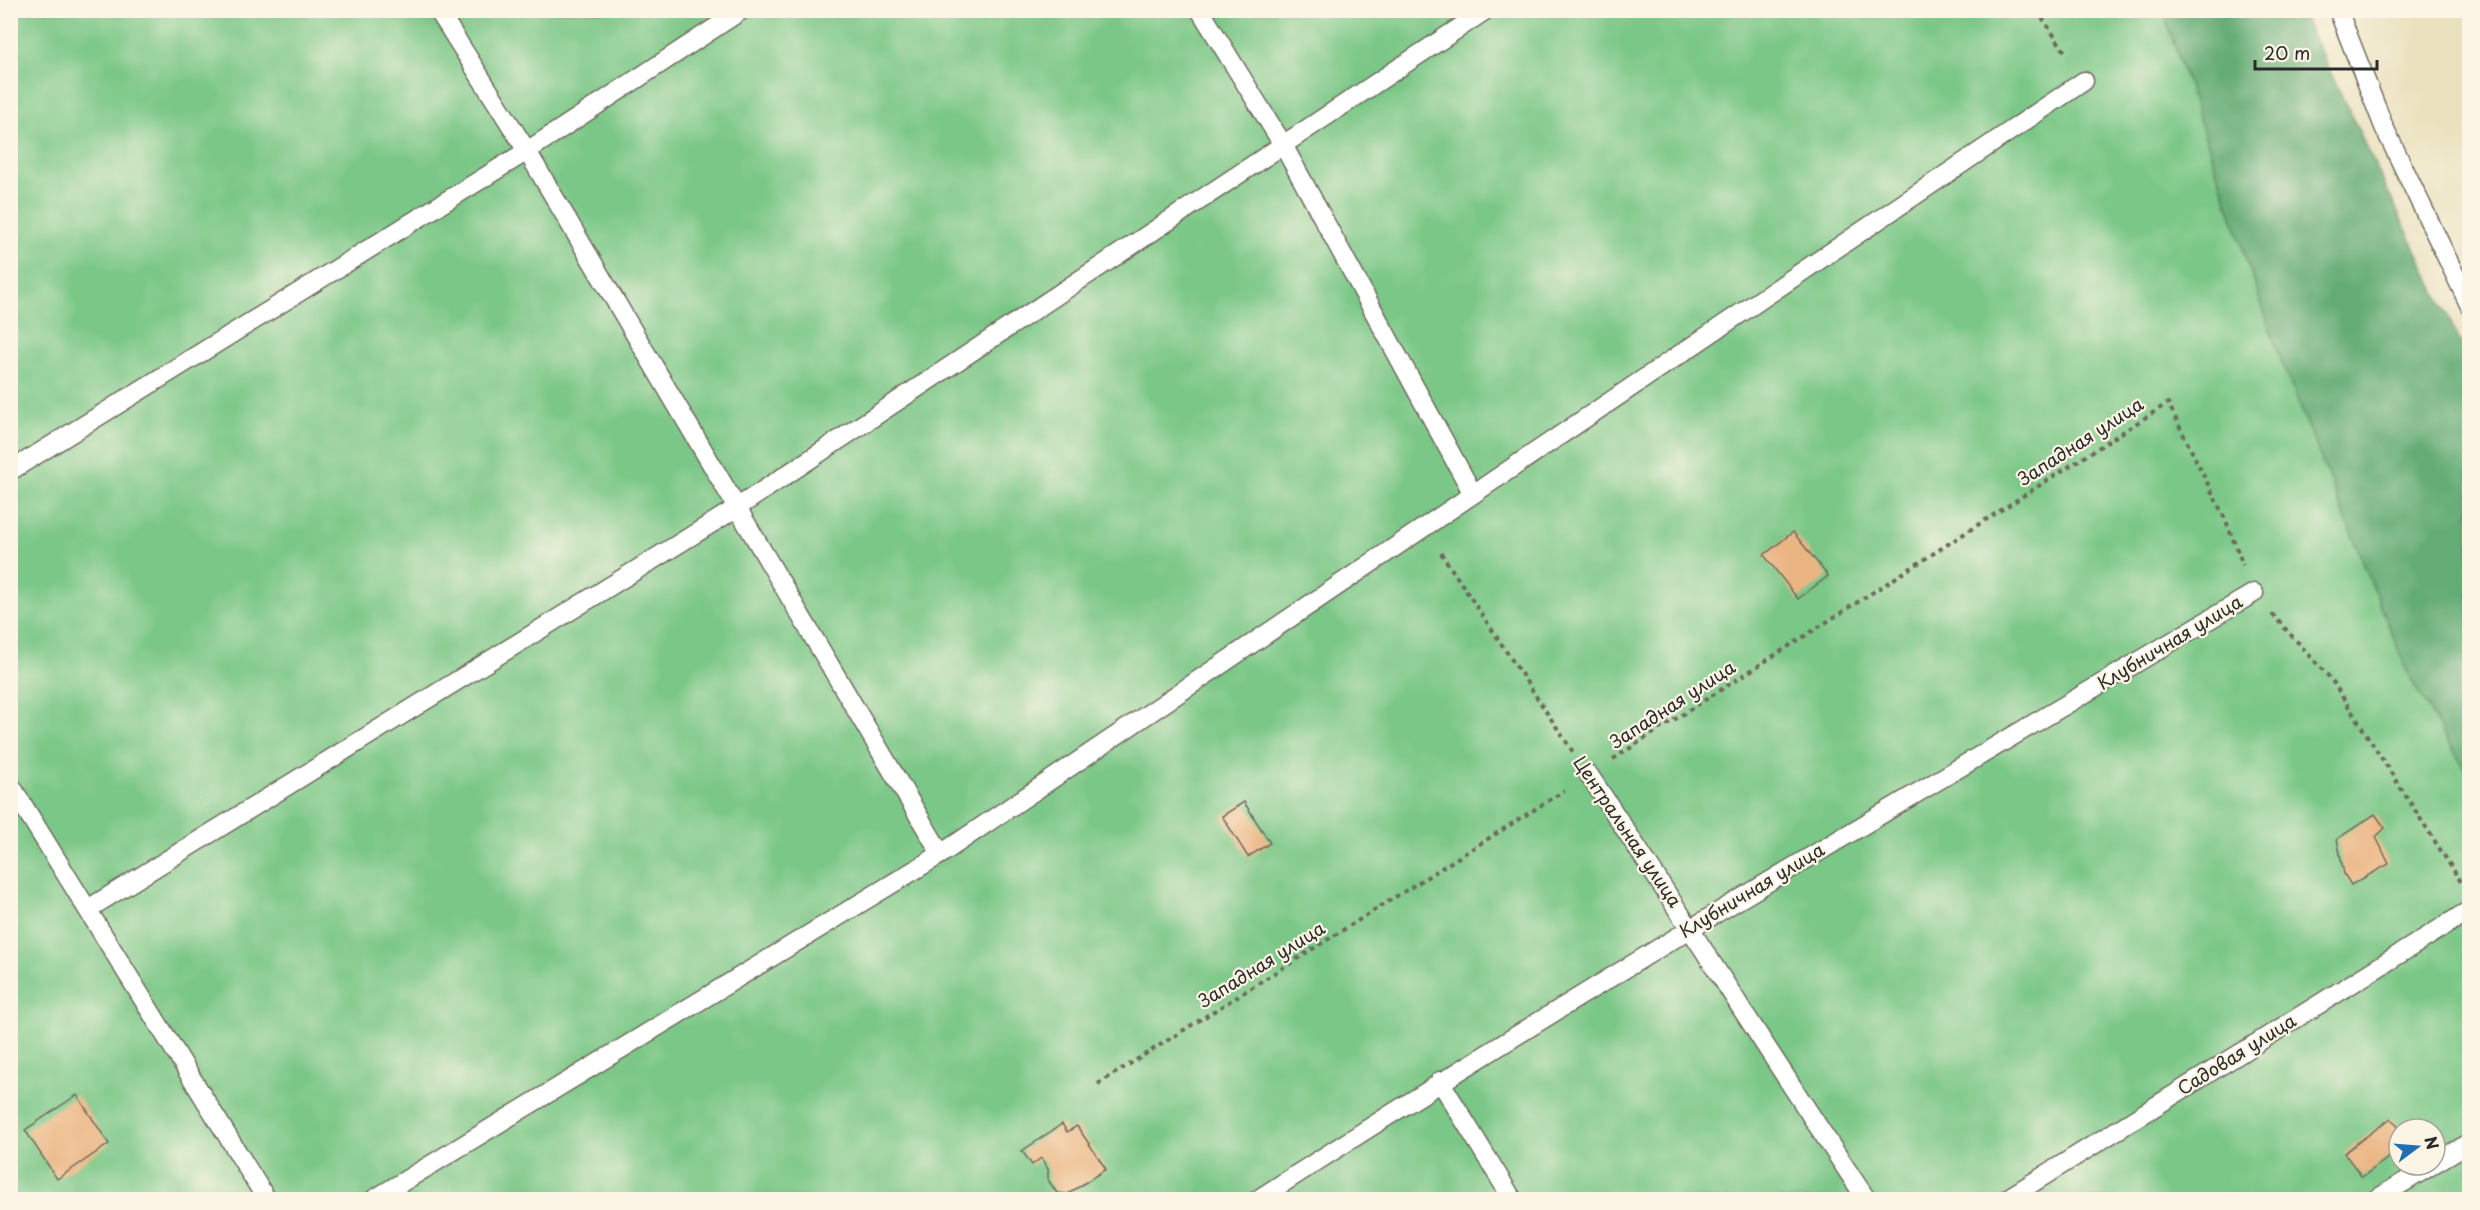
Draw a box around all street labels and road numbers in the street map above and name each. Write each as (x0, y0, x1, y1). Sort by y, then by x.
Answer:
street label: Западная улица (2012, 390, 2149, 492)
street label: Клубничная улица (2091, 587, 2248, 696)
street label: Западная улица (1604, 653, 1741, 755)
street label: Центральная улица (1567, 750, 1689, 913)
street label: Клубничная улица (1673, 835, 1830, 944)
street label: Западная улица (1193, 913, 1330, 1014)
street label: Садовая улица (2172, 1006, 2301, 1101)

